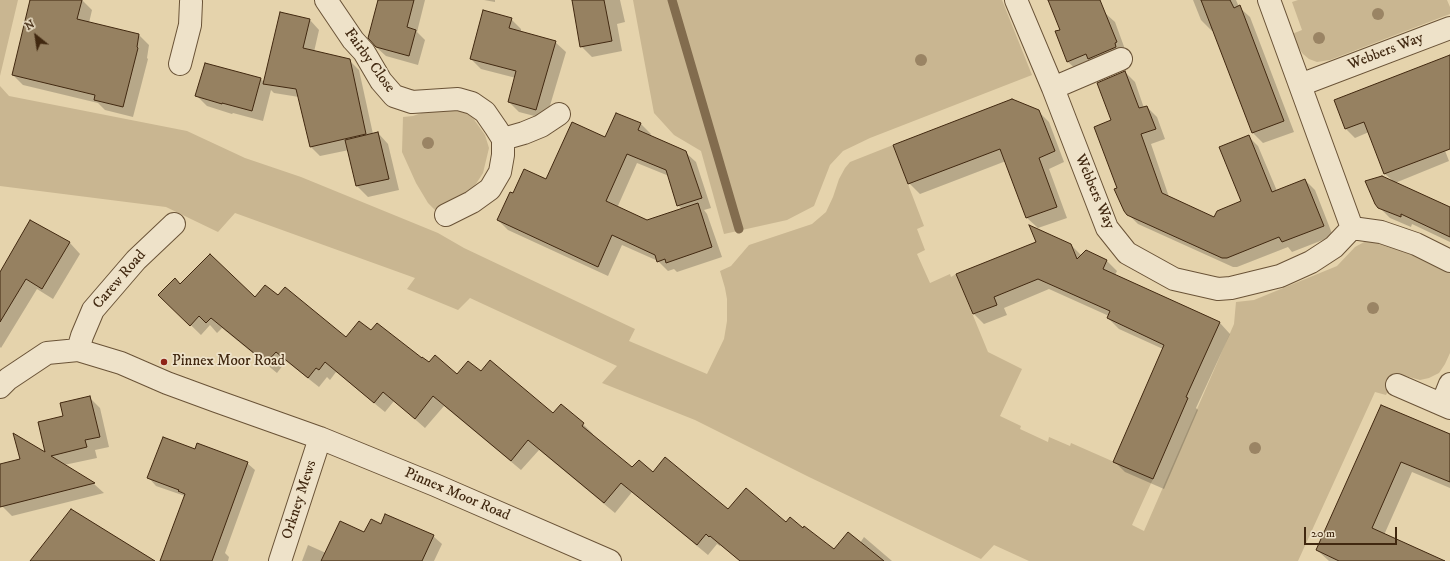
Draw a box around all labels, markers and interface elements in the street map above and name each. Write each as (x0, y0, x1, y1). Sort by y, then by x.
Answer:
north arrow (16, 16, 56, 56)
text: N (23, 17, 37, 34)
street label: Fairby Close (340, 25, 398, 97)
street label: Webbers Way (1346, 29, 1426, 75)
street label: Webbers Way (1070, 152, 1118, 232)
street label: Carew Road (90, 247, 150, 313)
place label: Pinnex Moor Road (172, 353, 285, 371)
marker: Pinnex Moor Road (159, 357, 169, 367)
street label: Orkney Mews (279, 458, 321, 542)
street label: Pinnex Moor Road (402, 465, 512, 525)
scale bar (1306, 519, 1399, 545)
text: 20 m (1311, 526, 1335, 541)

